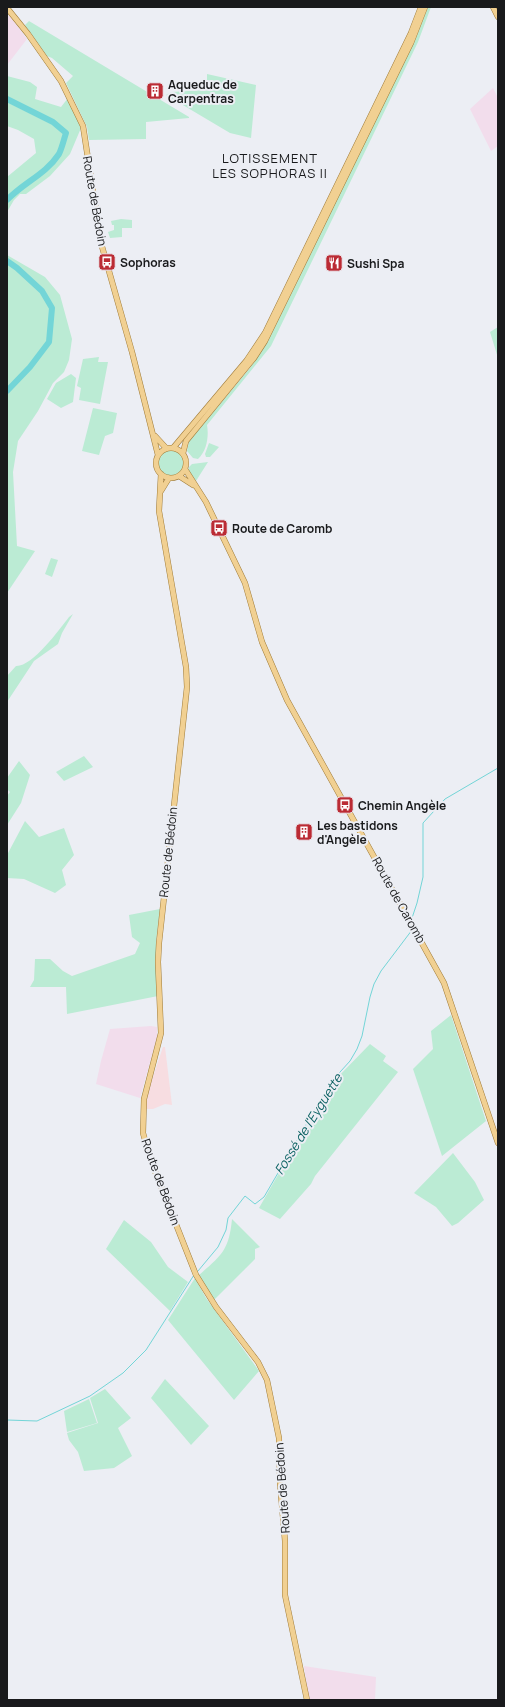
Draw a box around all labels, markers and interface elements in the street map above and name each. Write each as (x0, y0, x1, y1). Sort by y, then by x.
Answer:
place label: Aqueduc de Carpentras (168, 76, 237, 107)
building icon: Aqueduc de Carpentras (145, 81, 165, 101)
district label: LOTISSEMENT LES SOPHORAS II (212, 149, 328, 182)
street label: Route de Bédoin (79, 155, 111, 247)
bus stop icon: Sophoras (97, 252, 117, 272)
restaurant icon: Sushi Spa (324, 253, 344, 273)
place label: Sophoras (120, 254, 176, 271)
place label: Sushi Spa (347, 255, 404, 272)
bus stop icon: Route de Caromb (209, 518, 229, 538)
place label: Route de Caromb (232, 520, 332, 537)
bus stop icon: Chemin Angèle (335, 795, 355, 815)
place label: Chemin Angèle (358, 797, 446, 814)
street label: Route de Bédoin (155, 806, 181, 898)
place label: Les bastidons d'Angèle (317, 817, 398, 848)
building icon: Les bastidons d'Angèle (294, 822, 314, 842)
street label: Route de Caromb (368, 854, 430, 946)
water label: Fossé de l'Eyguette (270, 1069, 347, 1178)
street label: Route de Bédoin (137, 1136, 185, 1228)
street label: Route de Bédoin (270, 1442, 294, 1534)

